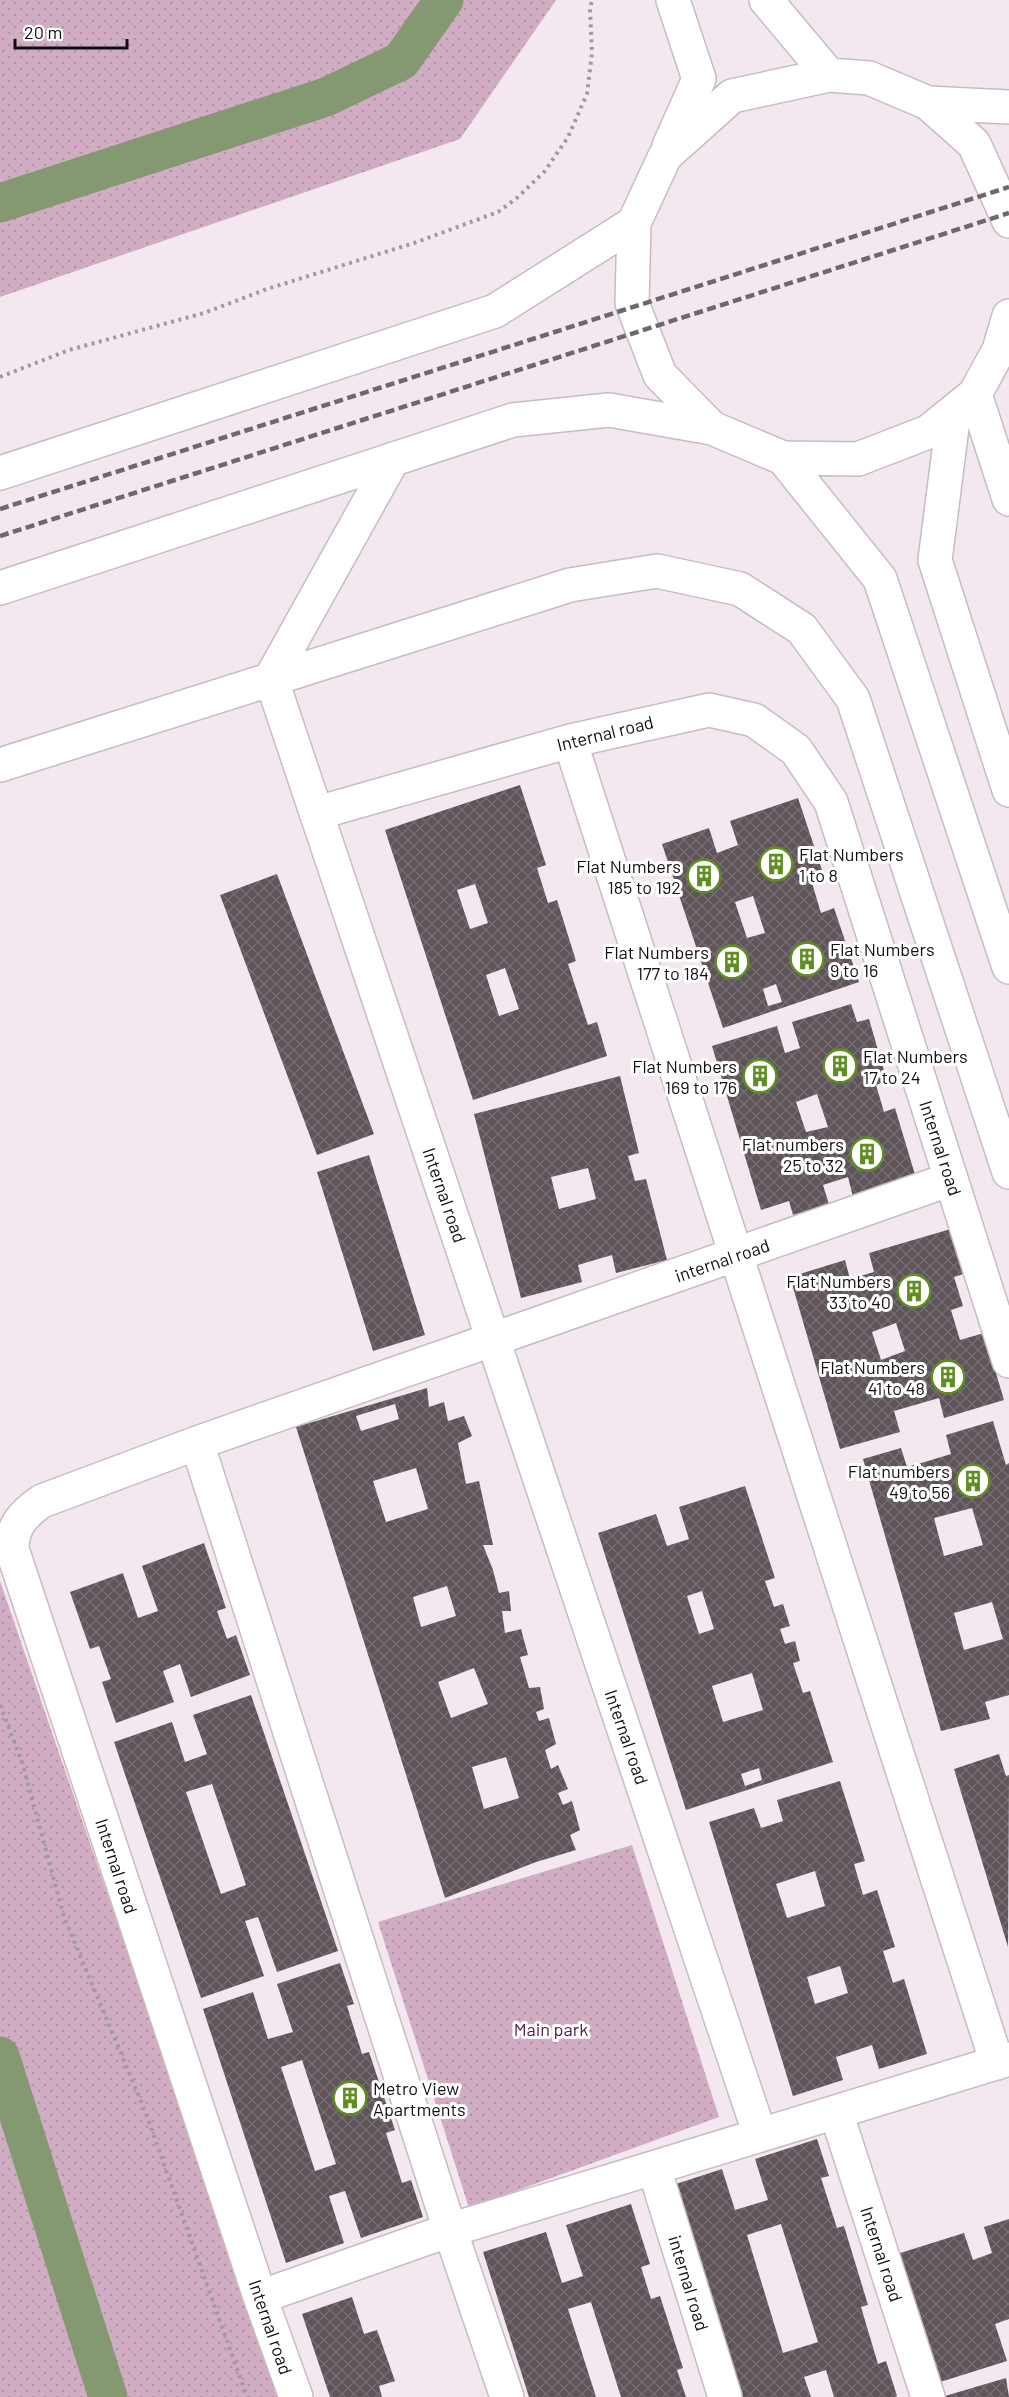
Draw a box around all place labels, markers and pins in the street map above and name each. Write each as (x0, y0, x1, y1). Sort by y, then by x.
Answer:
place label: Flat Numbers 1 to 8 (799, 843, 904, 886)
building icon: Flat Numbers 1 to 8 (758, 846, 794, 882)
place label: Flat Numbers 185 to 192 (576, 855, 681, 898)
building icon: Flat Numbers 185 to 192 (686, 858, 722, 894)
place label: Flat Numbers 9 to 16 (830, 938, 935, 981)
place label: Flat Numbers 177 to 184 (604, 941, 709, 984)
building icon: Flat Numbers 9 to 16 (789, 941, 825, 977)
building icon: Flat Numbers 177 to 184 (714, 944, 750, 980)
place label: Flat Numbers 17 to 24 (863, 1045, 968, 1088)
building icon: Flat Numbers 17 to 24 (822, 1048, 858, 1084)
place label: Flat Numbers 169 to 176 (632, 1055, 737, 1098)
building icon: Flat Numbers 169 to 176 (742, 1058, 778, 1094)
place label: Flat numbers 25 to 32 (742, 1133, 844, 1176)
building icon: Flat numbers 25 to 32 (849, 1136, 885, 1172)
place label: Flat Numbers 33 to 40 (786, 1270, 891, 1313)
building icon: Flat Numbers 33 to 40 (896, 1273, 932, 1309)
place label: Flat Numbers 41 to 48 (820, 1356, 925, 1399)
building icon: Flat Numbers 41 to 48 (930, 1359, 966, 1395)
place label: Flat numbers 49 to 56 (848, 1460, 950, 1503)
building icon: Flat numbers 49 to 56 (955, 1463, 991, 1499)
place label: Metro View Apartments (373, 2077, 466, 2120)
building icon: Metro View Apartments (332, 2080, 368, 2116)

